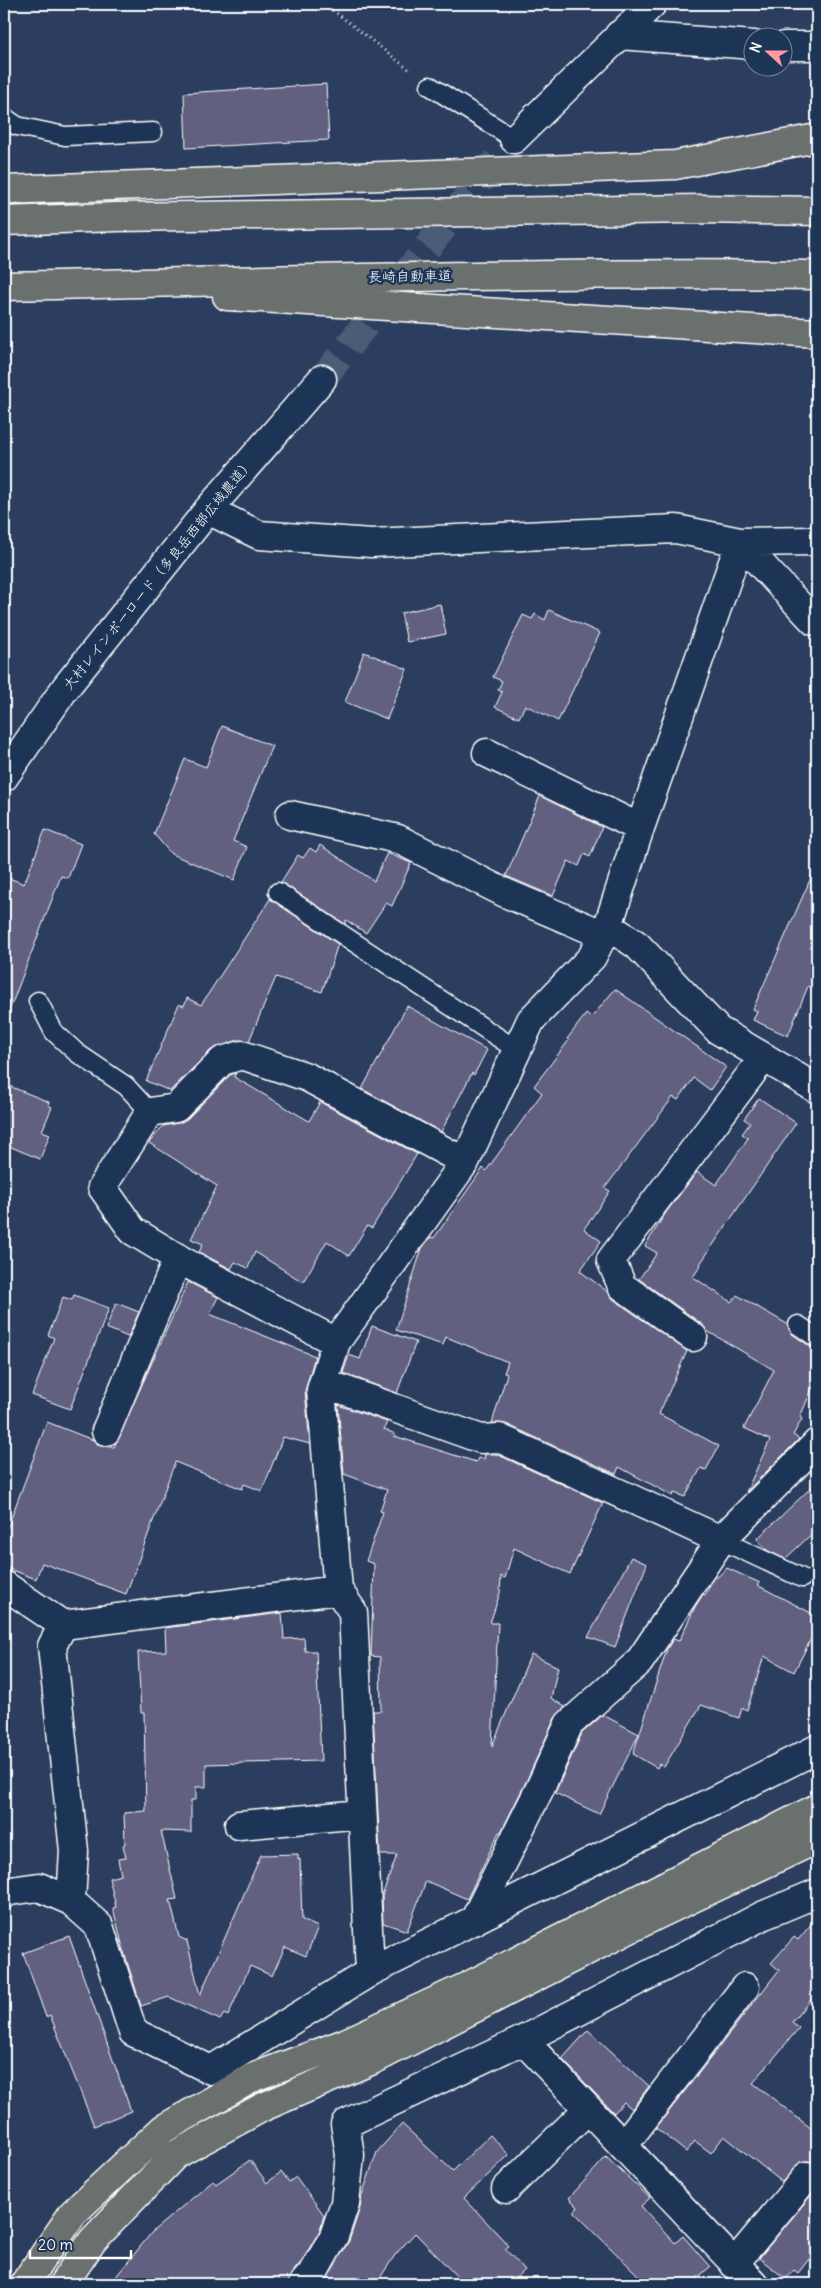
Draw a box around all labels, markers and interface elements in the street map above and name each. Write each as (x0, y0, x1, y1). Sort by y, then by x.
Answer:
north arrow (744, 28, 794, 78)
text: N (746, 40, 766, 55)
street label: 長崎自動車道 (368, 266, 452, 286)
street label: 大村レインボーロード（多良岳西部広域農道） (59, 455, 257, 693)
scale bar (30, 2228, 131, 2260)
text: 20 m (38, 2235, 73, 2254)

